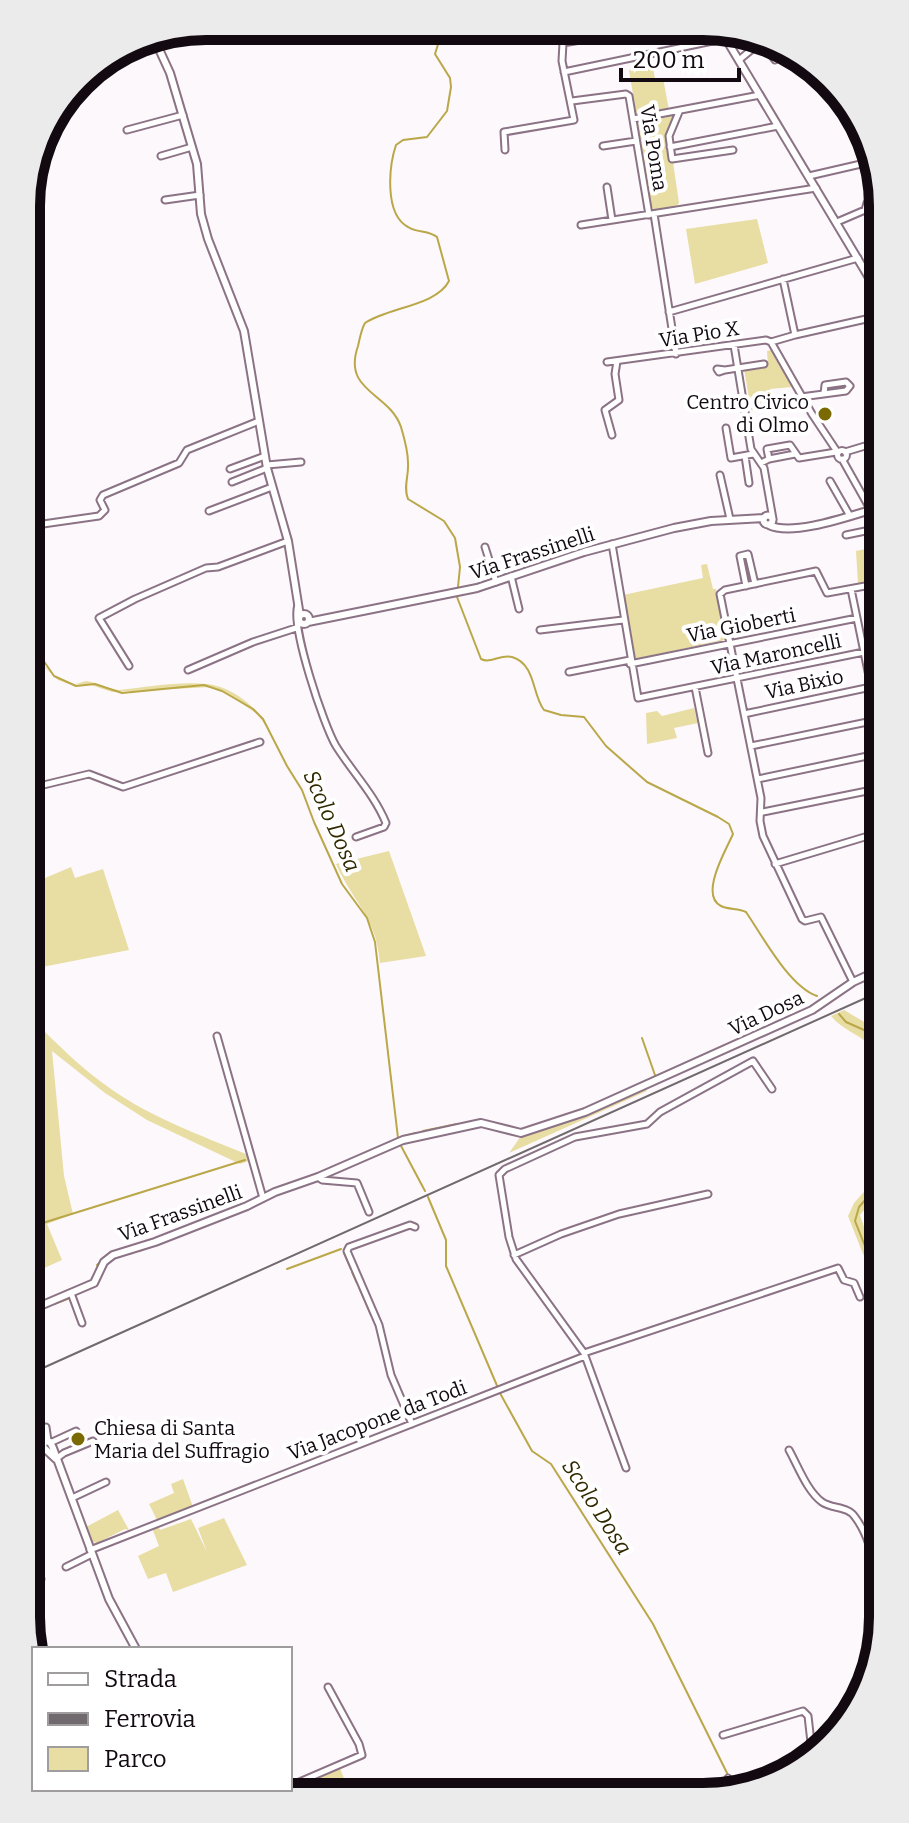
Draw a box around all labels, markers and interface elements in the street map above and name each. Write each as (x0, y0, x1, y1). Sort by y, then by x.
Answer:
scale bar (621, 32, 739, 82)
text: 200 m (633, 46, 705, 74)
street label: Via Poma (635, 103, 673, 193)
street label: Via Pio X (657, 316, 741, 352)
place label: Centro Civico di Olmo (686, 390, 809, 437)
marker: Centro Civico di Olmo (816, 405, 834, 423)
street label: Via Frassinelli (467, 522, 597, 584)
street label: Via Gioberti (685, 603, 798, 647)
street label: Via Maroncelli (709, 628, 844, 680)
street label: Via Bixio (762, 664, 846, 704)
water label: Scolo Dosa (298, 766, 366, 876)
street label: Via Dosa (725, 985, 807, 1041)
street label: Via Frassinelli (115, 1180, 245, 1246)
street label: Via Jacopone da Todi (284, 1375, 470, 1465)
place label: Chiesa di Santa Maria del Suffragio (94, 1416, 270, 1463)
marker: Chiesa di Santa Maria del Suffragio (69, 1430, 87, 1448)
water label: Scolo Dosa (556, 1454, 638, 1560)
legend (32, 1647, 292, 1791)
text: Strada (104, 1665, 177, 1693)
text: Ferrovia (104, 1705, 196, 1733)
text: Parco (104, 1745, 167, 1773)

